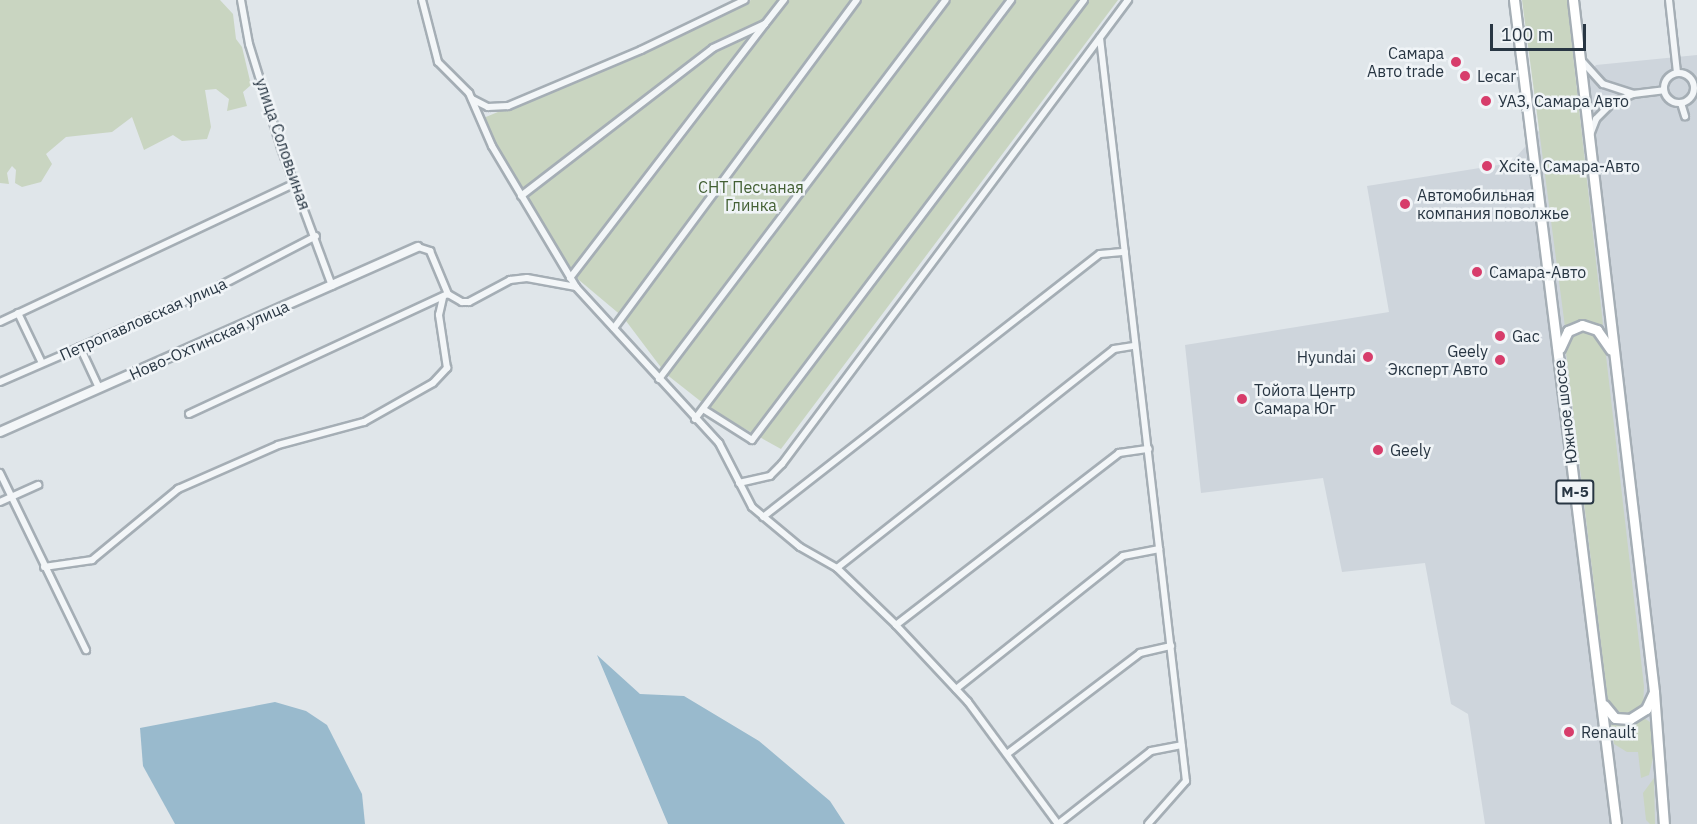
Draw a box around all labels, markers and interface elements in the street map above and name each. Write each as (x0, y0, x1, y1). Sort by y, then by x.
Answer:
scale bar (1493, 12, 1589, 50)
text: 100 m (1501, 23, 1553, 46)
place label: Самара Авто trade (1367, 43, 1444, 81)
marker: Самара Авто trade (1449, 55, 1463, 69)
place label: Lecar (1477, 66, 1516, 86)
marker: Lecar (1458, 69, 1472, 83)
street label: улица Соловьиная (251, 76, 315, 212)
place label: УАЗ, Самара Авто (1498, 91, 1629, 111)
marker: УАЗ, Самара Авто (1479, 94, 1493, 108)
place label: Xcite, Самара-Авто (1499, 156, 1640, 176)
marker: Xcite, Самара-Авто (1480, 159, 1494, 173)
park label: СНТ Песчаная Глинка (698, 177, 804, 215)
place label: Автомобильная компания поволжье (1417, 185, 1569, 223)
marker: Автомобильная компания поволжье (1398, 197, 1412, 211)
place label: Самара-Авто (1489, 262, 1586, 282)
marker: Самара-Авто (1470, 265, 1484, 279)
street label: Петропавловская улица (56, 273, 230, 365)
street label: Ново-Охтинская улица (126, 296, 292, 384)
place label: Gac (1512, 326, 1540, 346)
marker: Gac (1493, 329, 1507, 343)
place label: Geely Эксперт Авто (1388, 341, 1488, 379)
place label: Hyundai (1297, 347, 1356, 367)
marker: Hyundai (1361, 350, 1375, 364)
marker: Geely Эксперт Авто (1493, 353, 1507, 367)
street label: Южное шоссе (1549, 359, 1581, 465)
place label: Тойота Центр Самара Юг (1254, 380, 1356, 418)
marker: Тойота Центр Самара Юг (1235, 392, 1249, 406)
place label: Geely (1390, 440, 1431, 460)
marker: Geely (1371, 443, 1385, 457)
road number: М-5 (1554, 480, 1596, 504)
place label: Renault (1581, 722, 1636, 742)
marker: Renault (1562, 725, 1576, 739)

